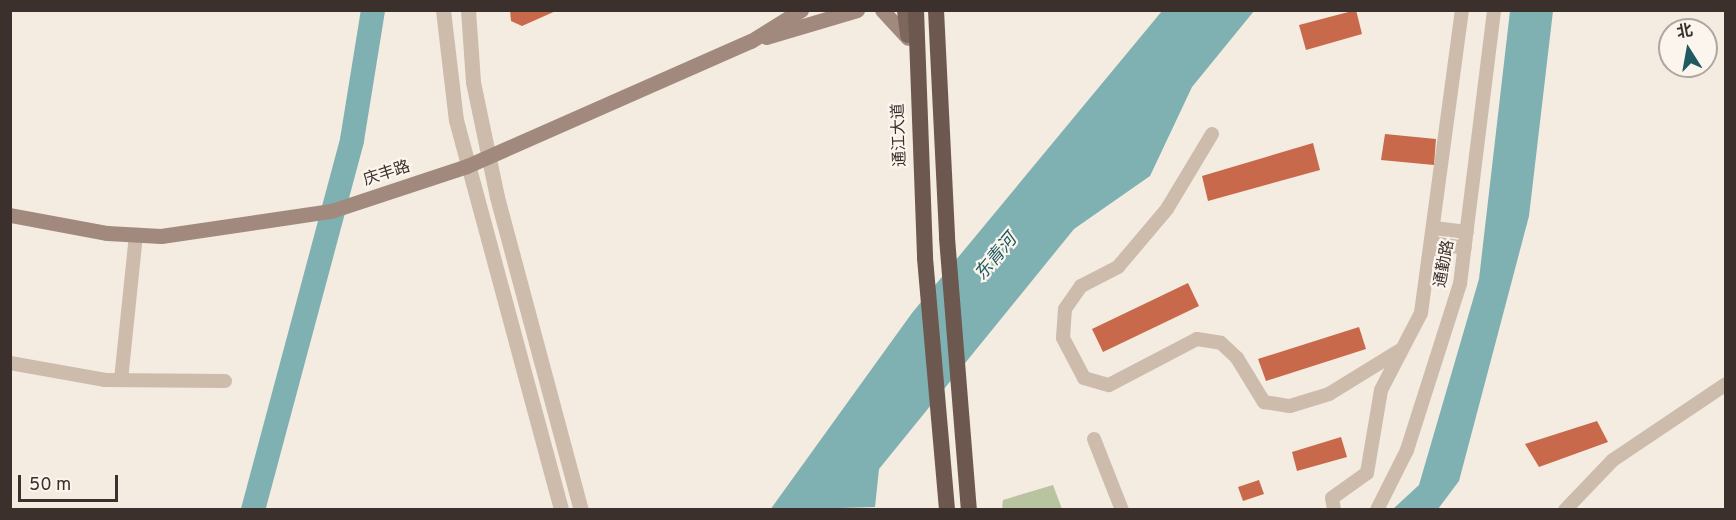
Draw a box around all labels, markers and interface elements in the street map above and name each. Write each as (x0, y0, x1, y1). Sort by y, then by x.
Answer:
north arrow (1658, 18, 1718, 78)
text: 北 (1675, 21, 1695, 44)
street label: 通江大道 (889, 103, 911, 167)
street label: 庆丰路 (361, 157, 413, 191)
water label: 东青河 (971, 230, 1023, 286)
street label: 通勤路 (1431, 239, 1459, 289)
scale bar (21, 463, 122, 501)
text: 50 m (29, 474, 71, 497)

